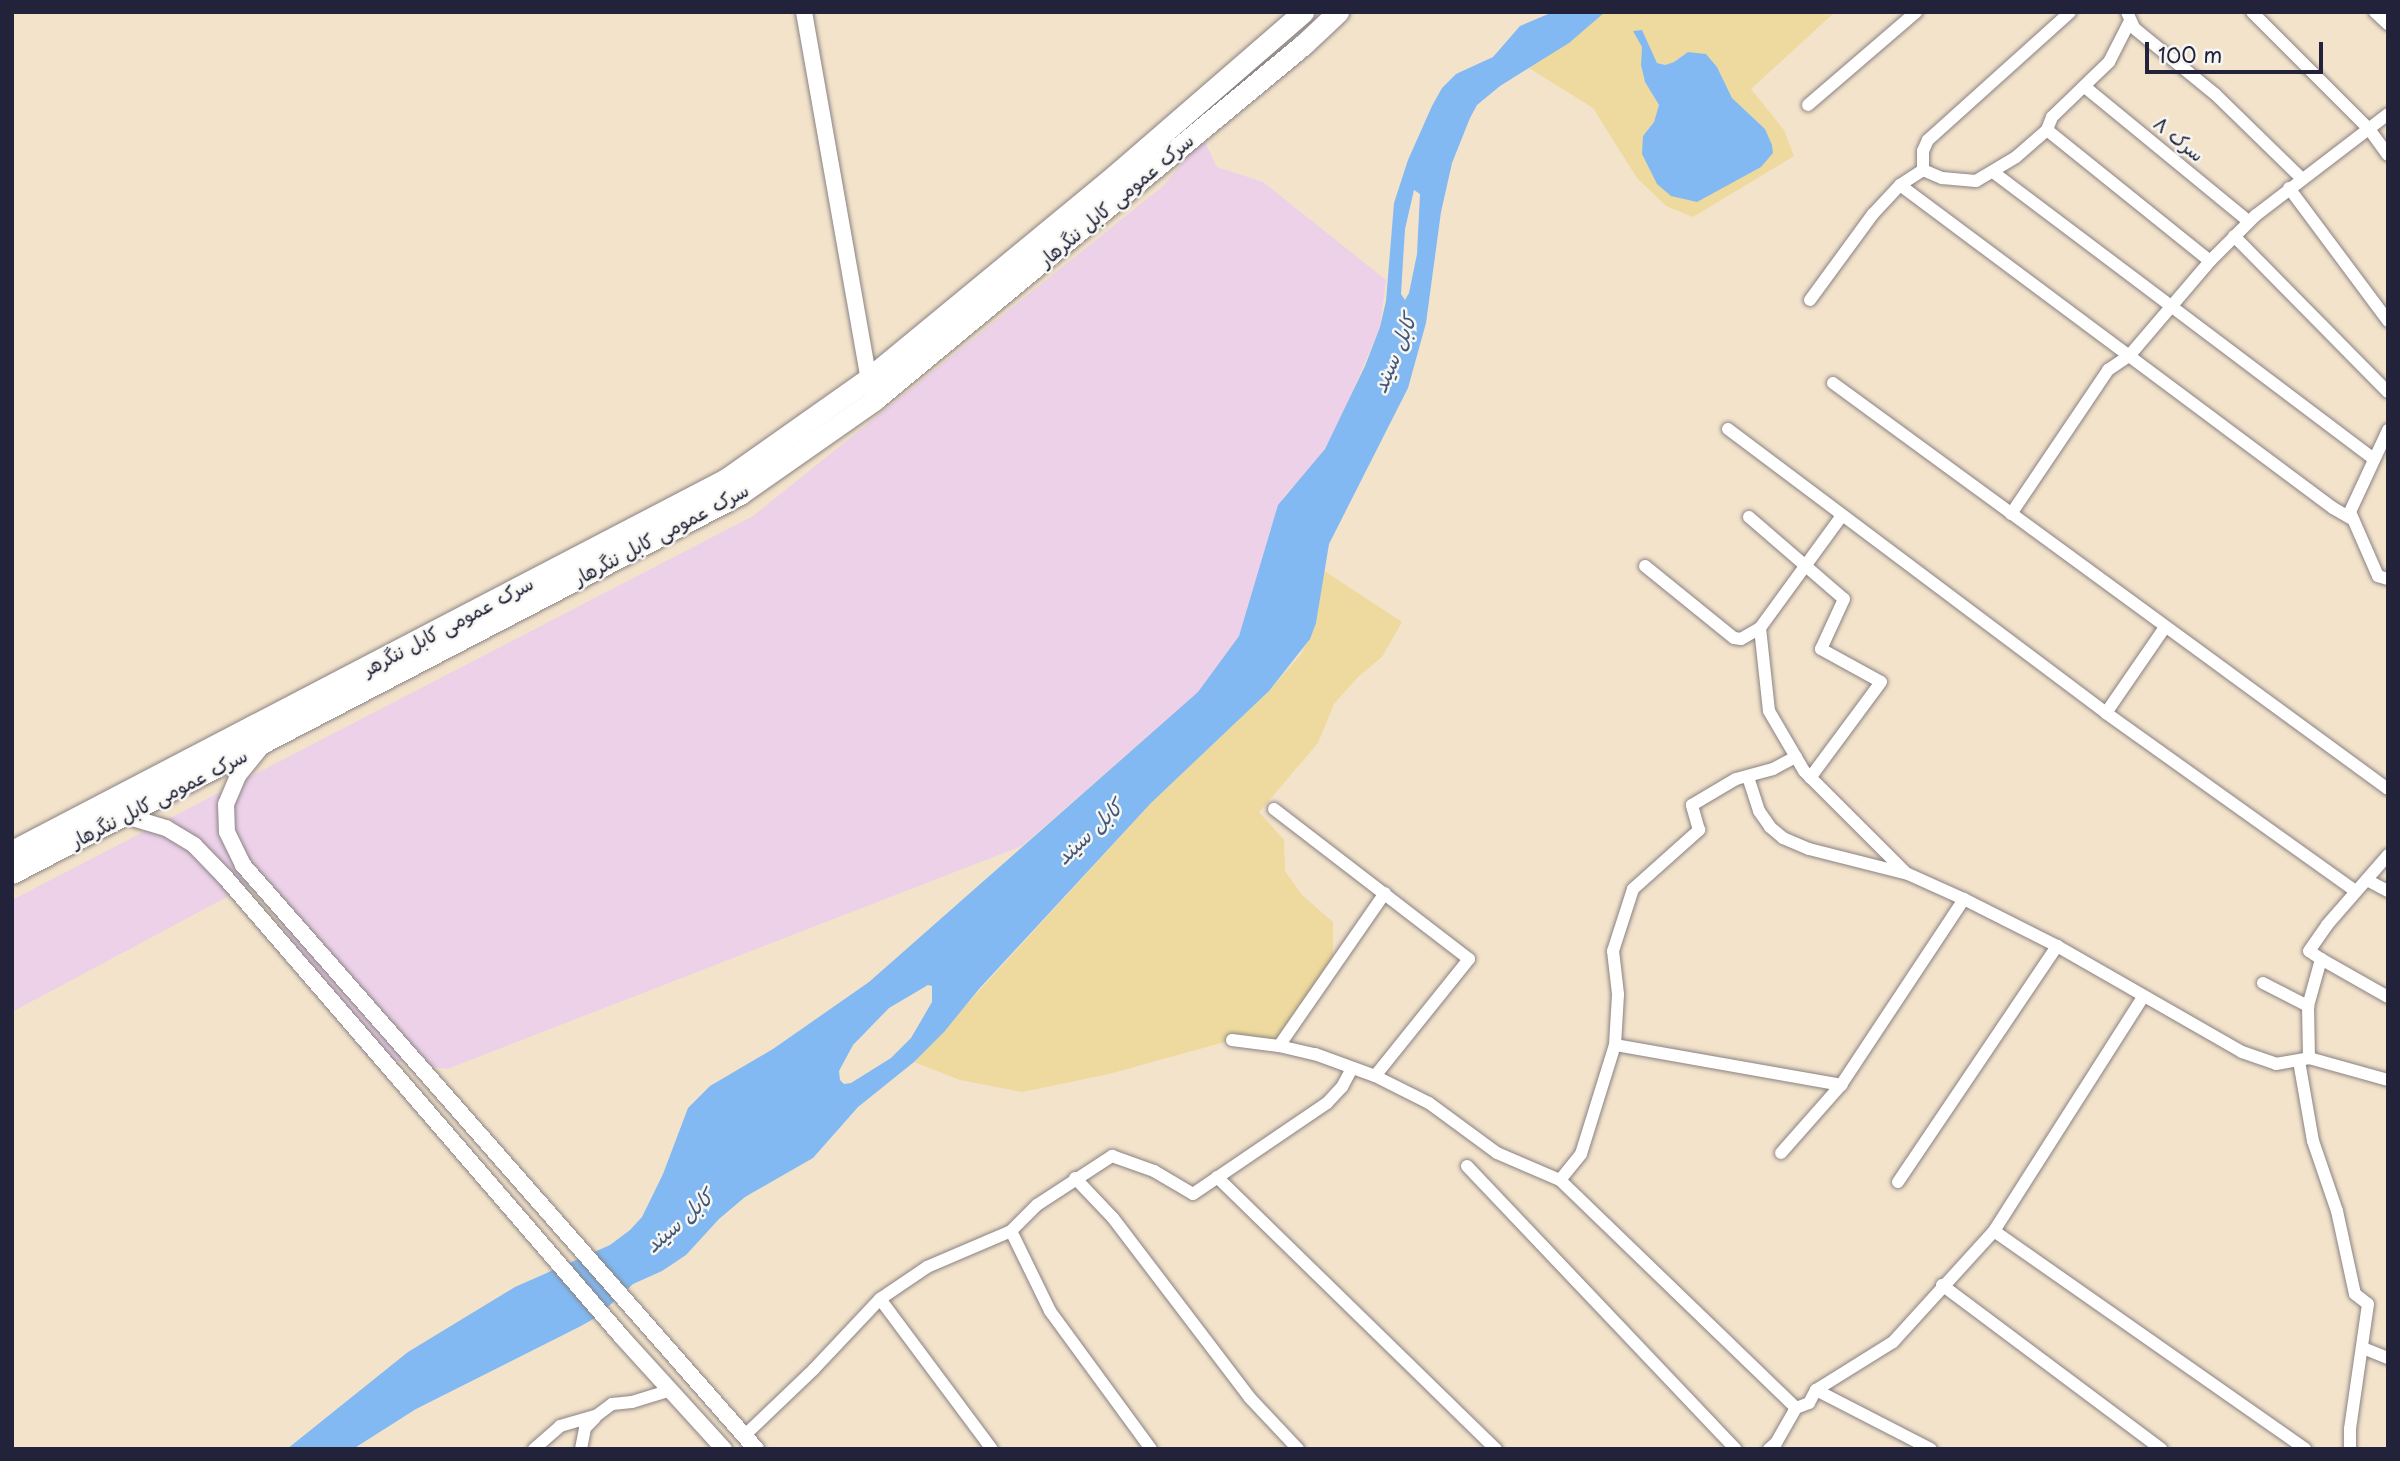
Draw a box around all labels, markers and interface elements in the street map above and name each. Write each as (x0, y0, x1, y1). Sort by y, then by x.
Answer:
scale bar (2148, 28, 2326, 72)
text: 100 m (2158, 38, 2222, 70)
street label: سرک ۸ (2149, 112, 2209, 166)
street label: سرک عمومی کابل ننگرهار (1034, 129, 1198, 271)
water label: کابل سيند (1365, 310, 1421, 396)
street label: سرک عمومی کابل ننگرهار (570, 478, 752, 590)
street label: سرک عمومی کابل ننگرهر (359, 571, 537, 681)
street label: سرک عمومی کابل ننگرهار (67, 744, 251, 852)
water label: کابل سيند (1049, 794, 1127, 868)
water label: کابل سيند (639, 1183, 717, 1257)

